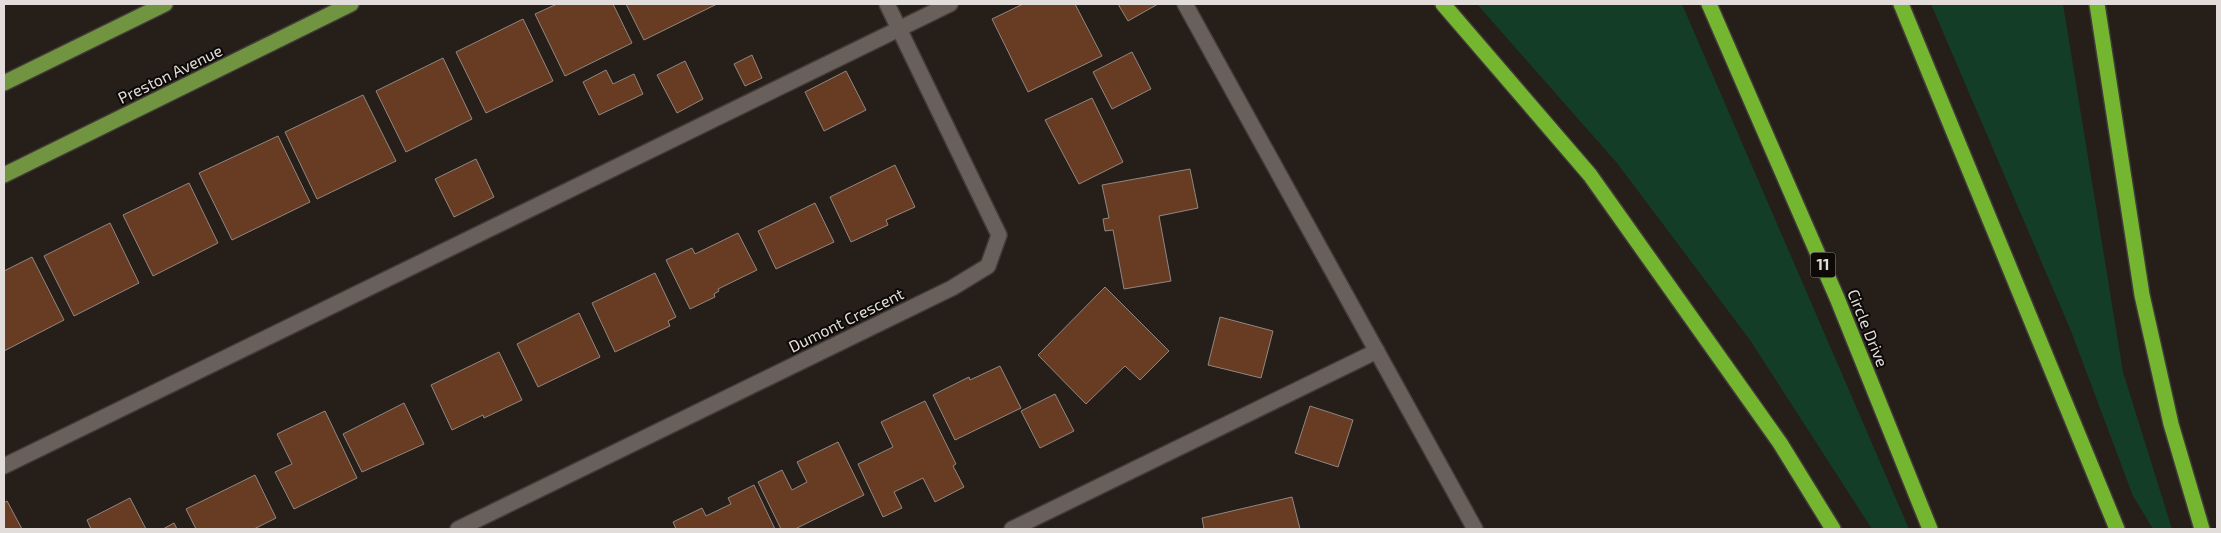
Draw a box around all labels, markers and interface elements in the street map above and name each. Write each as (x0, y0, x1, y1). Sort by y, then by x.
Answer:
street label: Preston Avenue (115, 40, 225, 107)
road number: 11 (1810, 252, 1836, 278)
street label: Dumont Crescent (785, 283, 906, 356)
street label: Circle Drive (1844, 286, 1893, 369)

